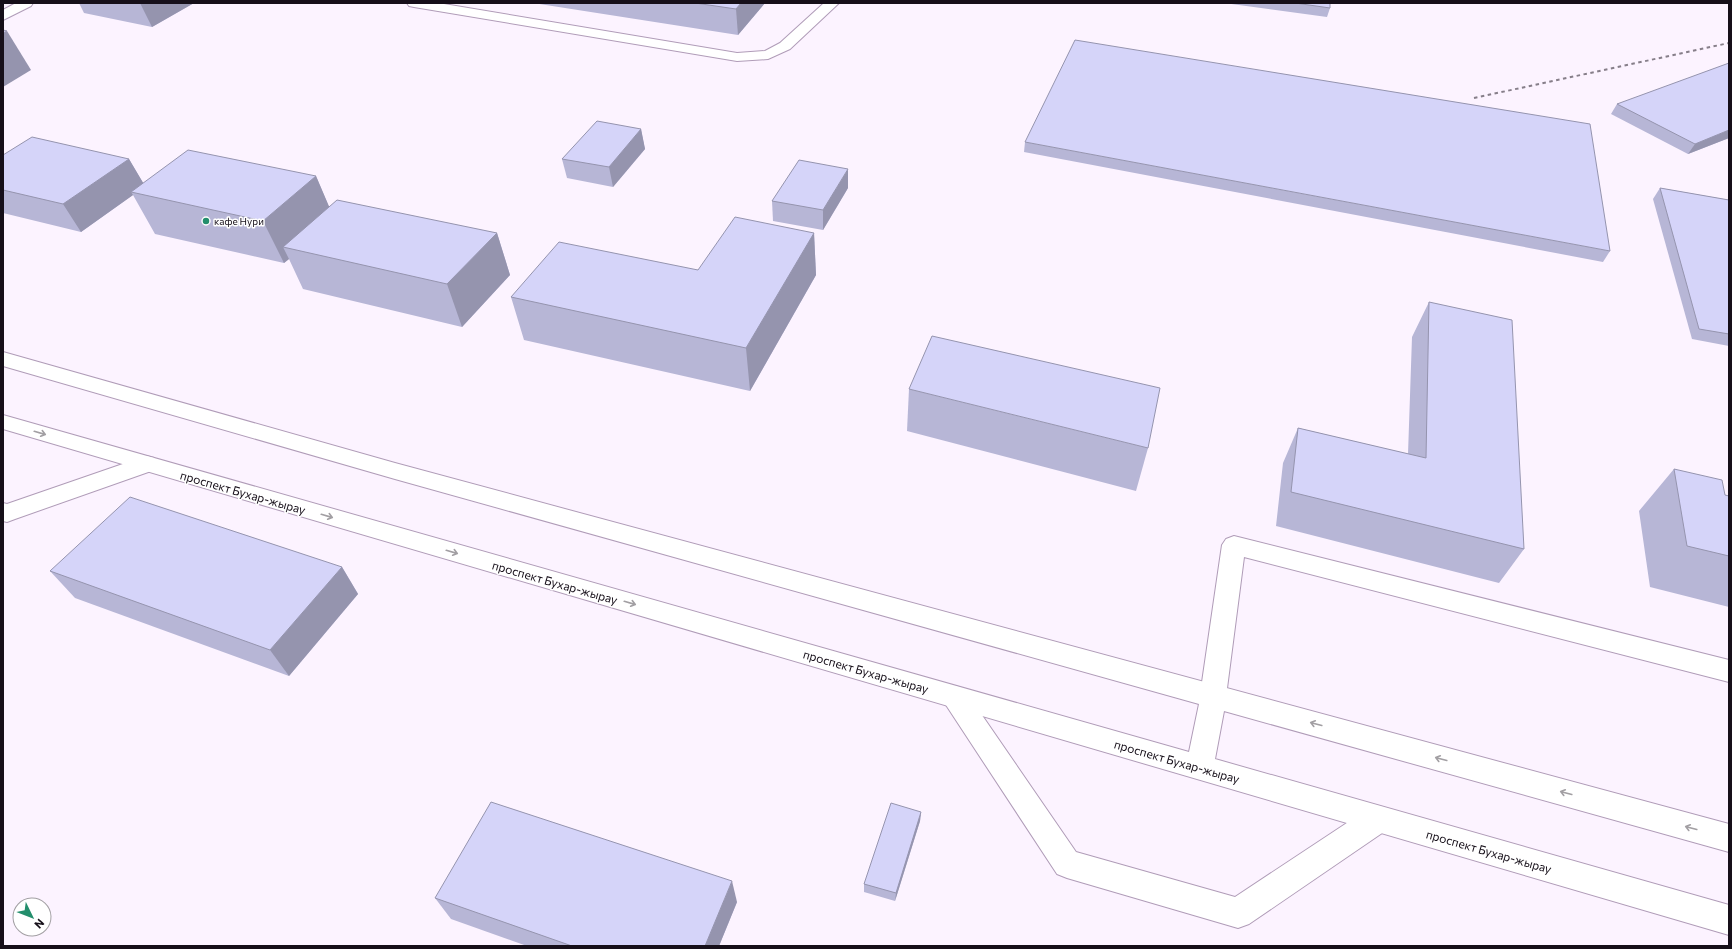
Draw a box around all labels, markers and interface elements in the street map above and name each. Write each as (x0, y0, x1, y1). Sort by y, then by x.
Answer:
place label: кафе Нури (214, 215, 264, 227)
marker: кафе Нури (201, 216, 211, 226)
one-way arrow (34, 430, 47, 437)
street label: проспект Бухар-жырау (179, 467, 307, 517)
one-way arrow (320, 513, 333, 520)
one-way arrow (445, 549, 458, 556)
street label: проспект Бухар-жырау (491, 557, 619, 607)
one-way arrow (624, 600, 637, 607)
street label: проспект Бухар-жырау (802, 646, 930, 696)
one-way arrow (1309, 720, 1322, 727)
street label: проспект Бухар-жырау (1113, 736, 1241, 786)
one-way arrow (1435, 755, 1448, 762)
one-way arrow (1560, 789, 1573, 797)
one-way arrow (1685, 824, 1698, 831)
street label: проспект Бухар-жырау (1425, 826, 1553, 876)
north arrow (12, 897, 52, 937)
text: N (32, 917, 47, 932)

